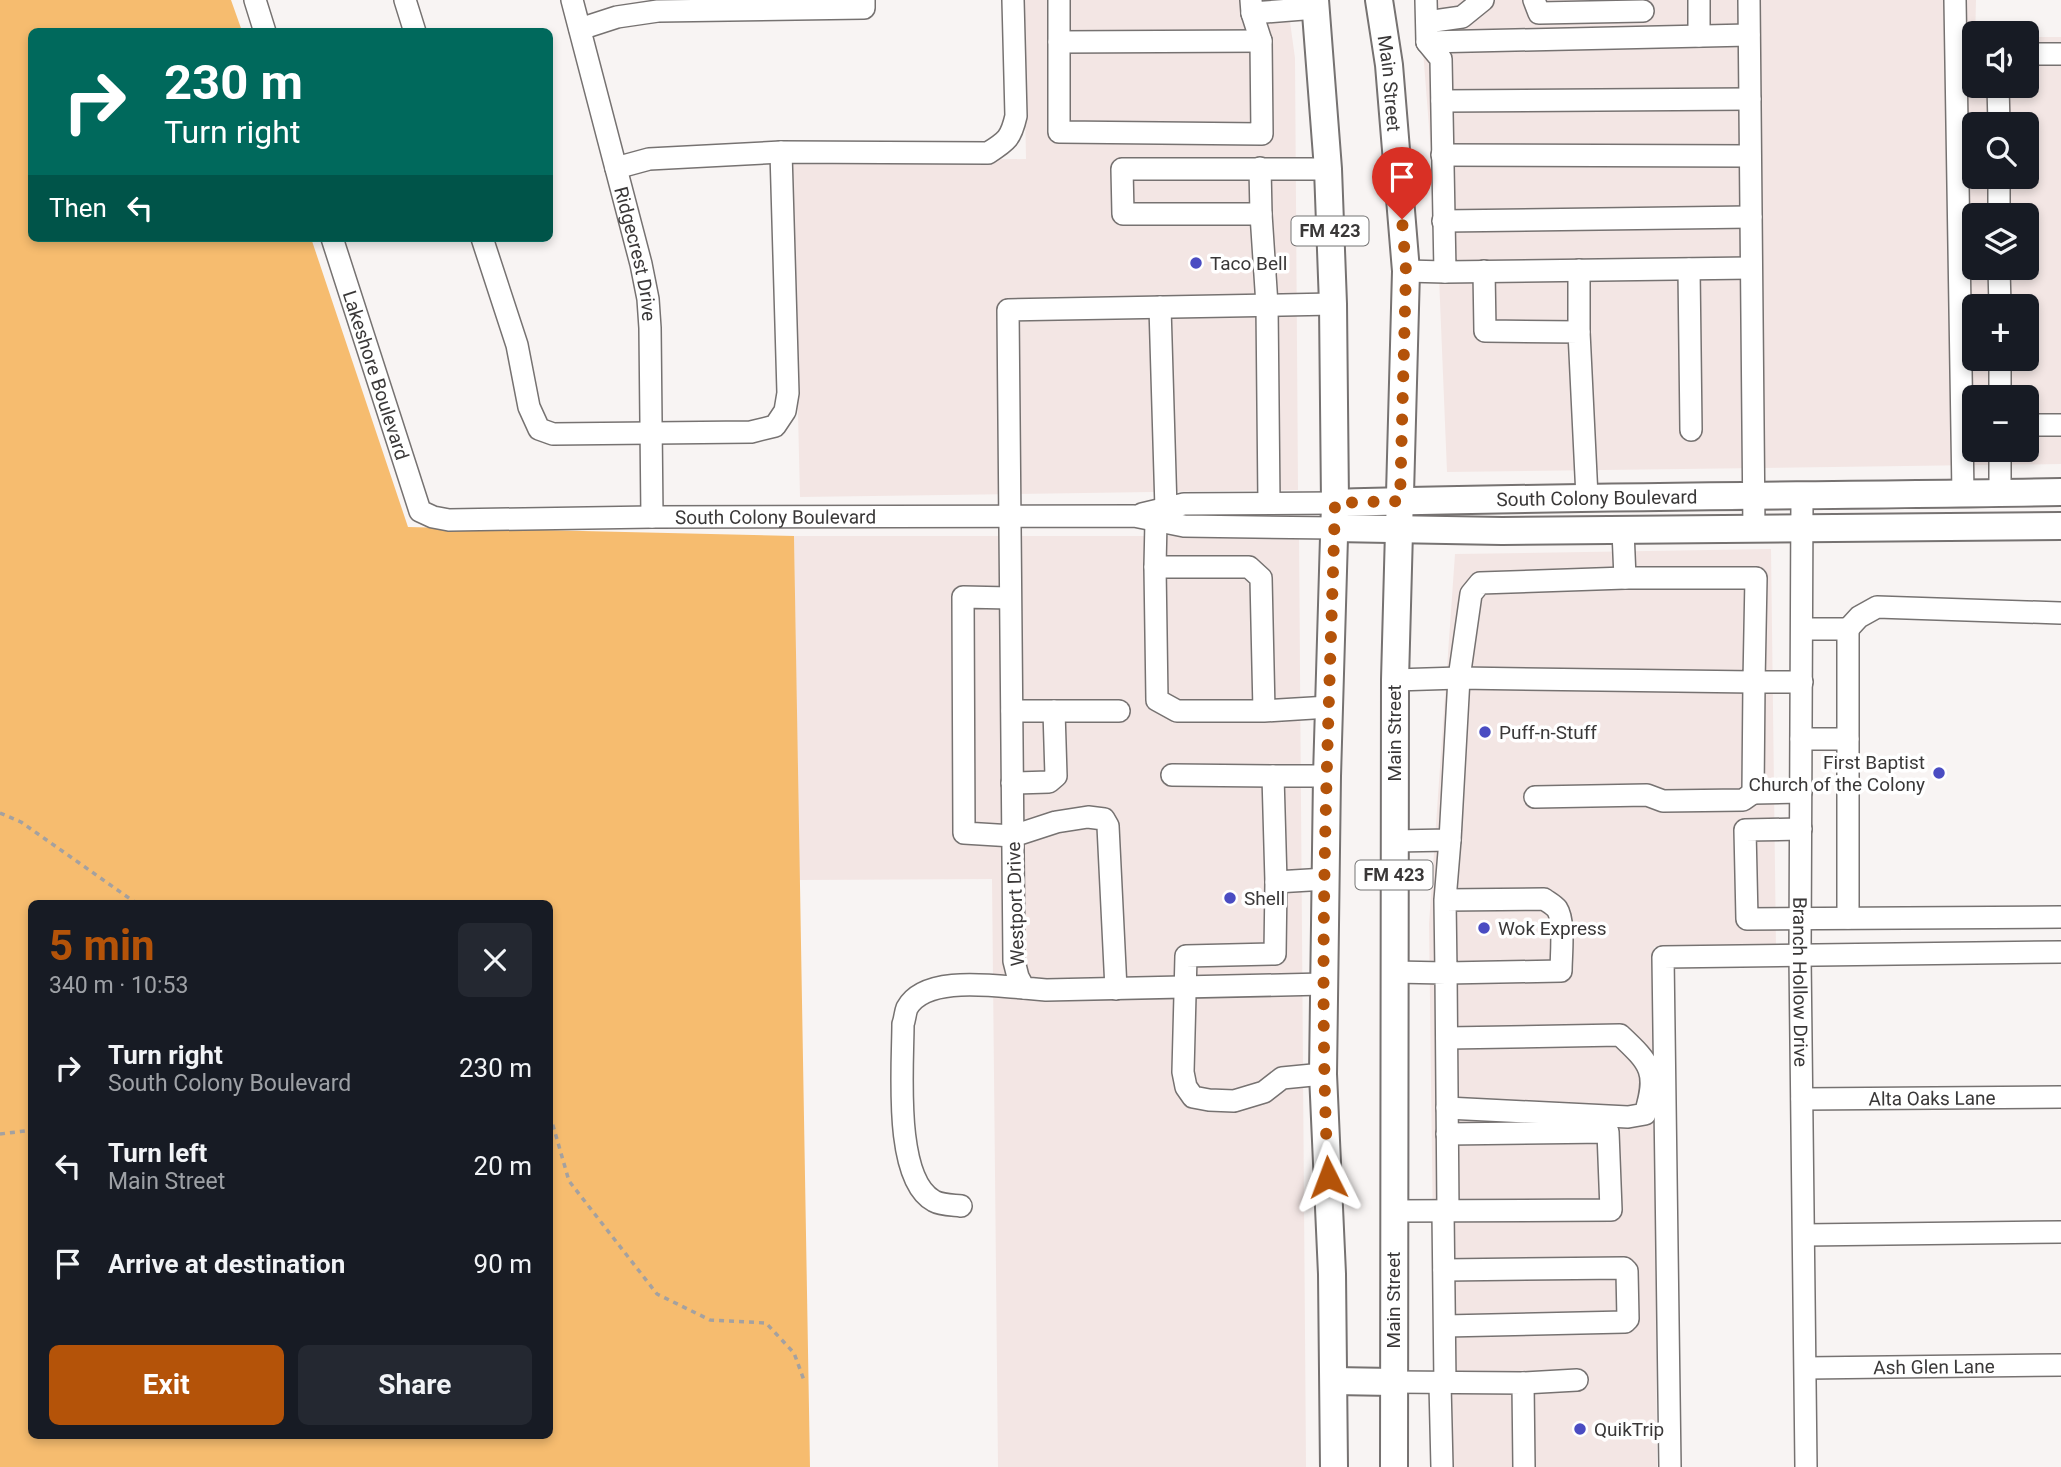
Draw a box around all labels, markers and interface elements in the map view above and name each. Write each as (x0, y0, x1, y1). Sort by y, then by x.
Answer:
map controls (1962, 21, 2039, 462)
button: sound (1962, 21, 2039, 98)
street label: Main Street (1373, 33, 1405, 132)
text: 230 m (164, 54, 303, 111)
icon: right (49, 56, 140, 147)
button: search (1962, 112, 2039, 189)
text: Turn right (164, 113, 300, 151)
pin (1372, 147, 1432, 219)
icon: arrive (1383, 158, 1421, 196)
street label: Ridgecrest Drive (609, 184, 661, 322)
icon: left (121, 189, 159, 227)
text: Then (49, 193, 107, 223)
button: layers (1962, 203, 2039, 280)
road number: FM 423 (1292, 216, 1368, 246)
place label: Taco Bell (1210, 252, 1287, 275)
marker: Taco Bell (1188, 255, 1204, 271)
street label: Lakeshore Boulevard (338, 288, 414, 463)
button: + (1962, 294, 2039, 371)
button: − (1962, 385, 2039, 462)
street label: South Colony Boulevard (1496, 485, 1698, 511)
street label: South Colony Boulevard (675, 506, 876, 529)
street label: Main Street (1383, 685, 1406, 781)
place label: Puff-n-Stuff (1499, 721, 1597, 744)
marker: Puff-n-Stuff (1477, 724, 1493, 740)
place label: First Baptist Church of the Colony (1749, 751, 1925, 796)
marker: First Baptist Church of the Colony (1931, 765, 1947, 781)
street label: Westport Drive (1002, 841, 1029, 967)
road number: FM 423 (1356, 860, 1432, 890)
place label: Shell (1244, 887, 1285, 910)
marker: Shell (1222, 890, 1238, 906)
street label: Branch Hollow Drive (1788, 897, 1812, 1067)
place label: Wok Express (1498, 917, 1607, 940)
marker: Wok Express (1476, 920, 1492, 936)
text: 5 min (49, 921, 155, 970)
button: close (458, 923, 532, 997)
text: 340 m · 10:53 (49, 972, 188, 999)
text: Turn right (108, 1040, 223, 1070)
icon: right (49, 1049, 87, 1087)
text: 230 m (459, 1053, 532, 1083)
text: South Colony Boulevard (108, 1070, 351, 1097)
street label: Alta Oaks Lane (1868, 1087, 1996, 1110)
text: Turn left (108, 1138, 207, 1168)
position arrow (1291, 1140, 1365, 1214)
icon: left (49, 1147, 87, 1185)
text: 20 m (474, 1151, 532, 1181)
text: Main Street (108, 1168, 225, 1195)
icon: arrive (49, 1245, 87, 1283)
text: Arrive at destination (108, 1249, 345, 1279)
text: 90 m (474, 1249, 532, 1279)
street label: Main Street (1382, 1252, 1405, 1348)
button: Exit (49, 1345, 284, 1425)
button: Share (298, 1345, 532, 1425)
street label: Ash Glen Lane (1873, 1355, 1995, 1379)
place label: QuikTrip (1594, 1418, 1664, 1441)
marker: QuikTrip (1572, 1421, 1588, 1437)

